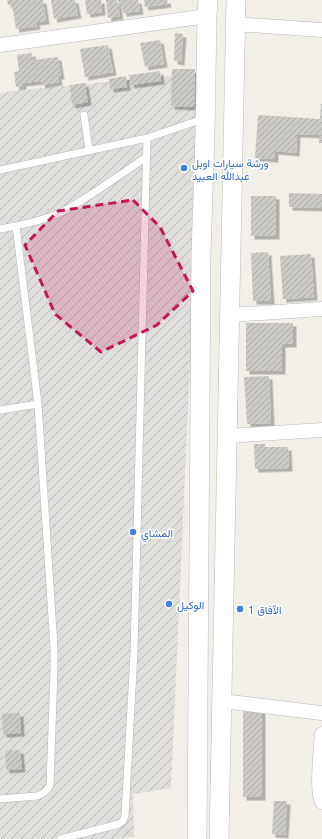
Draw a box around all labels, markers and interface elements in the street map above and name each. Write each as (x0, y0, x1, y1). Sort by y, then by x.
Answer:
place label: ورشة سيارات اوبل عبدالله العبيد (192, 155, 269, 183)
marker: ورشة سيارات اوبل عبدالله العبيد (179, 163, 189, 173)
place label: المشاي (141, 525, 173, 543)
marker: المشاي (128, 527, 138, 537)
place label: الوكيل (177, 597, 204, 612)
marker: الوكيل (164, 599, 174, 609)
place label: الآفاق 1 (248, 602, 281, 617)
marker: الآفاق 1 (235, 604, 245, 614)

